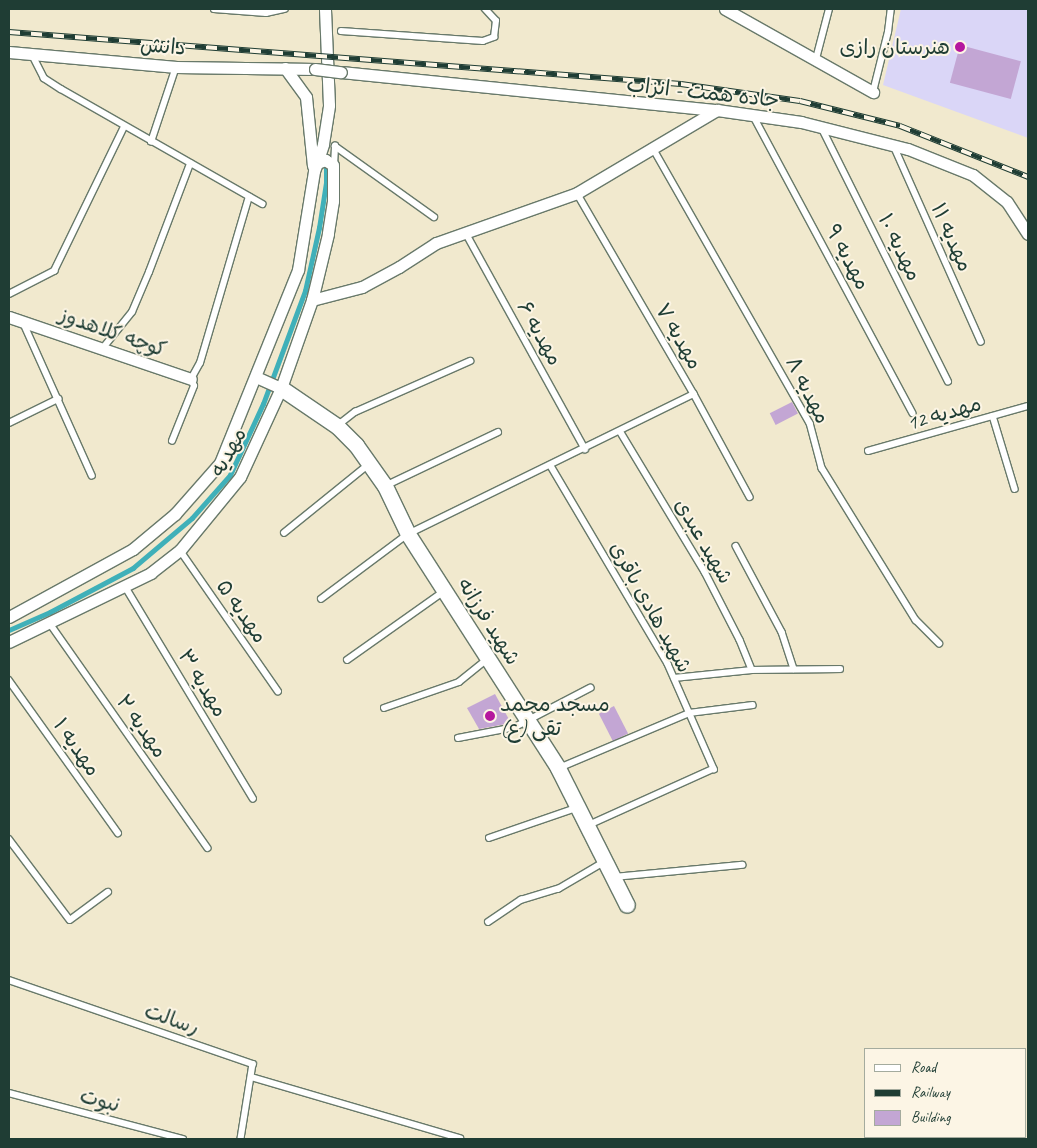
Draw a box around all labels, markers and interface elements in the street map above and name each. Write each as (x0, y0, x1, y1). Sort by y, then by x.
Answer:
street label: دانش (139, 32, 187, 60)
place label: هنرستان رازی (839, 34, 950, 60)
marker: هنرستان رازی (954, 41, 966, 53)
street label: جاده همت - انزاب (625, 71, 781, 113)
street label: مهدیه ۱۱ (926, 199, 978, 275)
street label: مهدیه ۱۰ (873, 209, 927, 285)
street label: مهدیه ۹ (820, 220, 876, 294)
street label: مهدیه ۶ (512, 296, 568, 370)
street label: مهدیه ۷ (650, 298, 708, 374)
street label: کوچه کلاهدوز (56, 302, 170, 362)
street label: مهدیه ۸ (780, 352, 836, 428)
street label: مهدیه 12 (904, 390, 984, 436)
street label: مهدیه (204, 423, 252, 481)
street label: شهید عبدی (669, 494, 739, 588)
street label: شهید هادی باقری (605, 537, 697, 677)
street label: شهید فرزانه (452, 572, 526, 670)
street label: مهدیه ۵ (211, 574, 273, 648)
street label: مهدیه ۳ (173, 645, 233, 721)
street label: مهدیه ۲ (111, 689, 173, 763)
place label: مسجد محمد تقی (ع) (500, 691, 610, 741)
marker: مسجد محمد تقی (ع) (484, 710, 496, 722)
street label: مهدیه ۱ (48, 713, 106, 781)
street label: رسالت (141, 998, 203, 1040)
legend (864, 1048, 1027, 1138)
text: Road (911, 1058, 936, 1077)
street label: نبوت (77, 1083, 123, 1117)
text: Railway (911, 1083, 950, 1102)
text: Building (911, 1108, 950, 1127)

